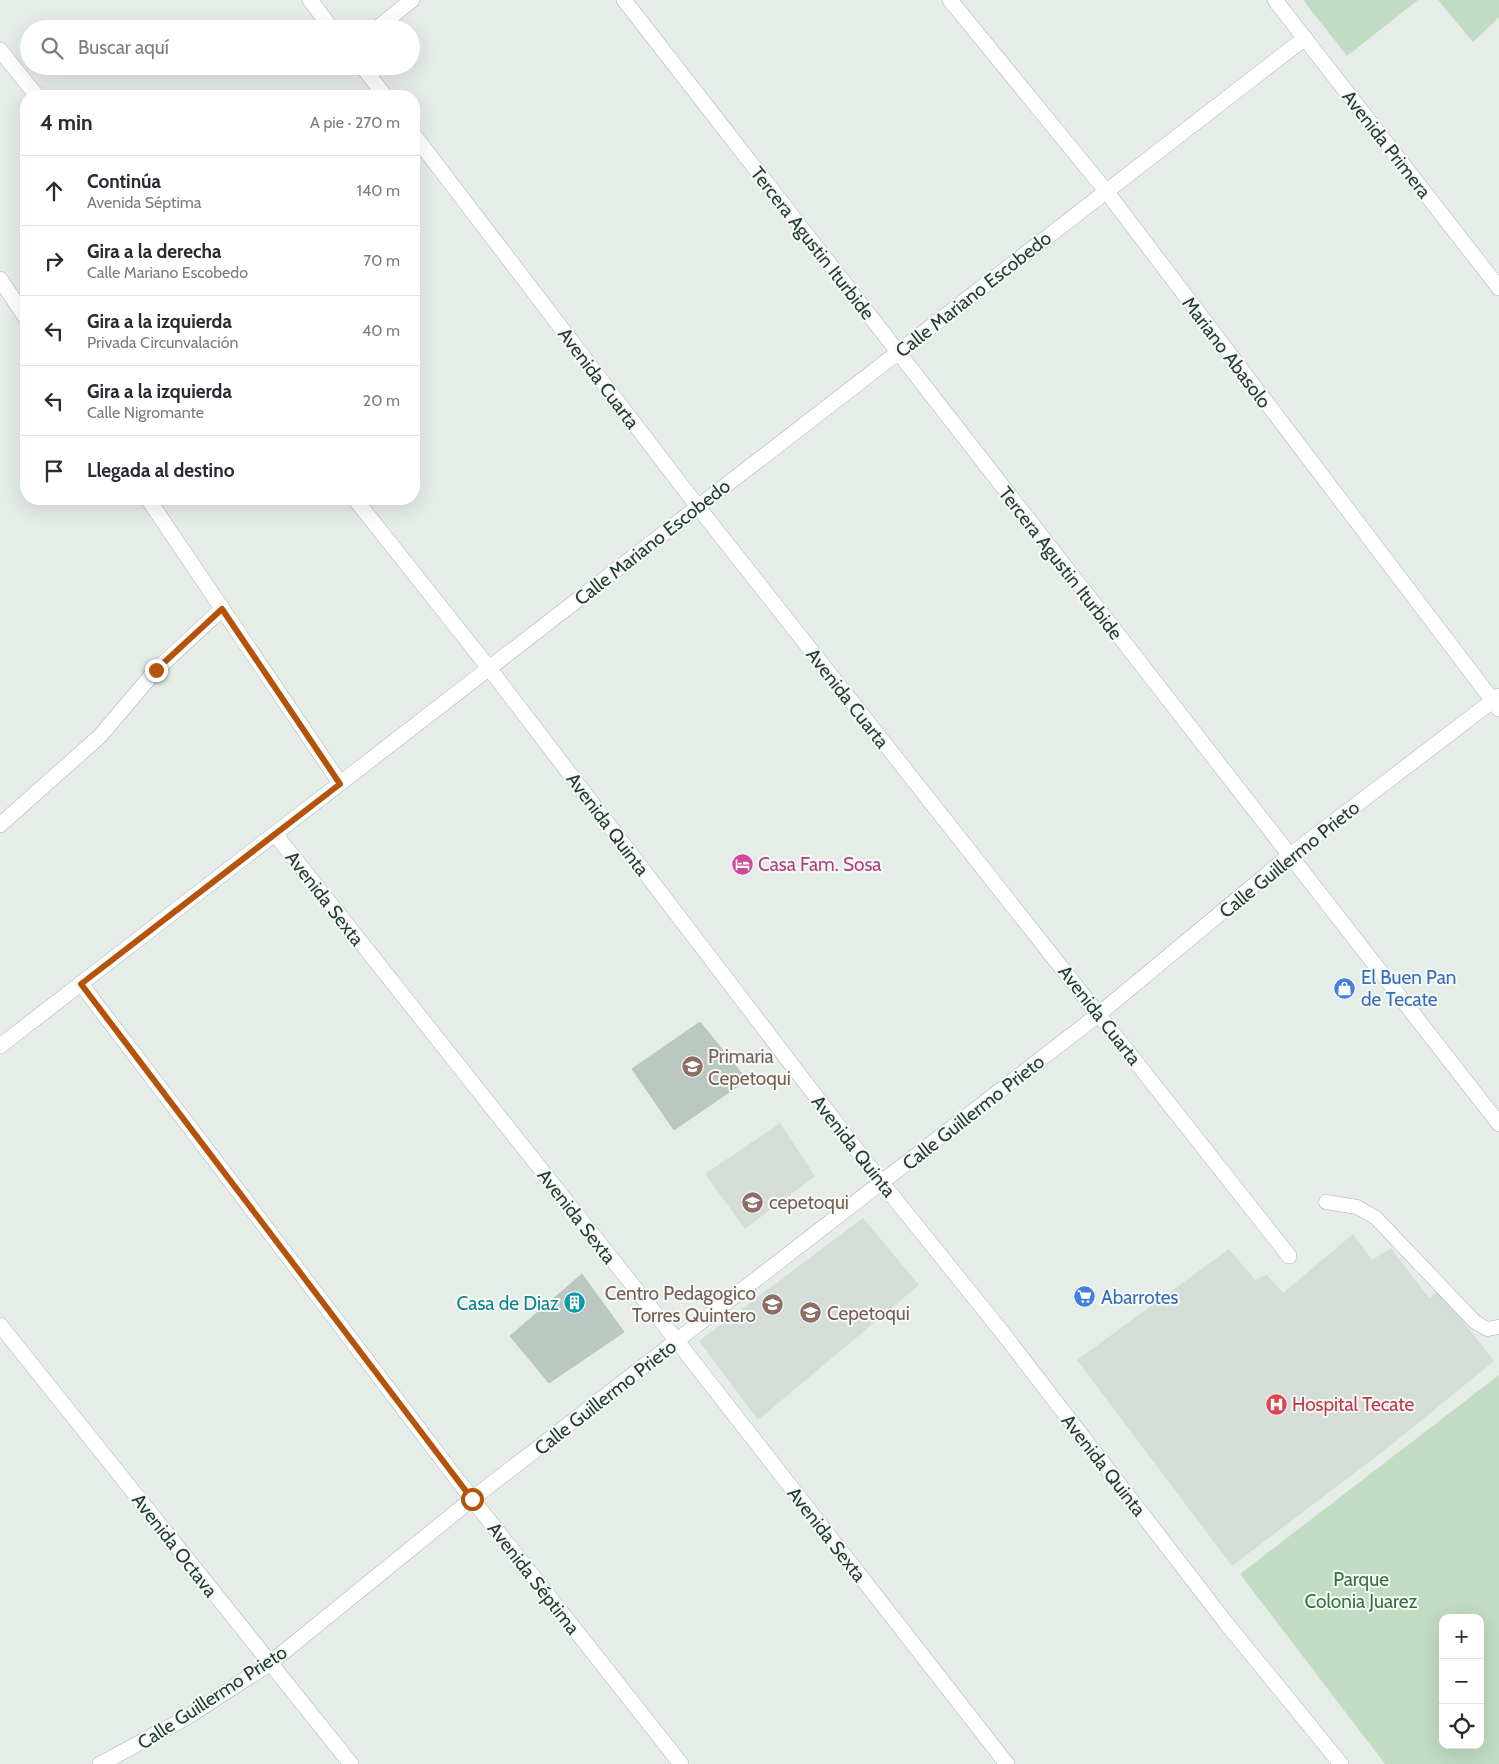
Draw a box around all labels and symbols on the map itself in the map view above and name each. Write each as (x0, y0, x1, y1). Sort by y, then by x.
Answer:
street label: Avenida Primera (1337, 86, 1436, 203)
street label: Tercera Agustin Iturbide (746, 162, 880, 325)
street label: Calle Mariano Escobedo (891, 226, 1056, 362)
street label: Mariano Abasolo (1177, 292, 1276, 413)
street label: Avenida Cuarta (553, 323, 644, 433)
street label: Calle Mariano Escobedo (570, 474, 735, 610)
street label: Tercera Agustin Iturbide (994, 482, 1128, 645)
street label: Avenida Cuarta (801, 644, 894, 753)
route end (145, 659, 168, 682)
street label: Avenida Quinta (561, 768, 654, 880)
street label: Calle Guillermo Prieto (1215, 796, 1364, 923)
street label: Avenida Sexta (281, 846, 369, 950)
hotel icon: Casa Fam. Sosa (730, 852, 754, 876)
place label: Casa Fam. Sosa (758, 853, 881, 876)
street label: Avenida Cuarta (1053, 961, 1146, 1070)
place label: El Buen Pan de Tecate (1361, 966, 1456, 1011)
shop icon: El Buen Pan de Tecate (1333, 976, 1357, 1000)
place label: Primaria Cepetoqui (708, 1045, 791, 1090)
street label: Calle Guillermo Prieto (898, 1050, 1049, 1175)
school or university icon: Primaria Cepetoqui (680, 1055, 704, 1079)
street label: Avenida Quinta (807, 1091, 901, 1202)
street label: Avenida Sexta (533, 1164, 621, 1268)
school or university icon: cepetoqui (741, 1190, 765, 1214)
place label: cepetoqui (769, 1191, 849, 1214)
place label: Centro Pedagogico Torres Quintero (605, 1282, 756, 1327)
supermarket icon: Abarrotes (1073, 1285, 1097, 1309)
place label: Abarrotes (1101, 1286, 1179, 1309)
building icon: Casa de Diaz (563, 1291, 587, 1315)
place label: Casa de Diaz (457, 1292, 559, 1315)
school or university icon: Centro Pedagogico Torres Quintero (760, 1292, 784, 1316)
school or university icon: Cepetoqui (799, 1301, 823, 1325)
place label: Cepetoqui (827, 1302, 910, 1325)
street label: Calle Guillermo Prieto (530, 1335, 681, 1460)
hospital icon: Hospital Tecate (1264, 1392, 1288, 1416)
place label: Hospital Tecate (1292, 1393, 1415, 1416)
street label: Avenida Quinta (1057, 1410, 1151, 1521)
street label: Avenida Sexta (783, 1482, 871, 1586)
route start (461, 1488, 484, 1511)
street label: Avenida Octava (127, 1489, 222, 1602)
street label: Avenida Séptima (483, 1518, 585, 1639)
park label: Parque Colonia Juarez (1305, 1568, 1418, 1613)
street label: Calle Guillermo Prieto (133, 1641, 291, 1754)

